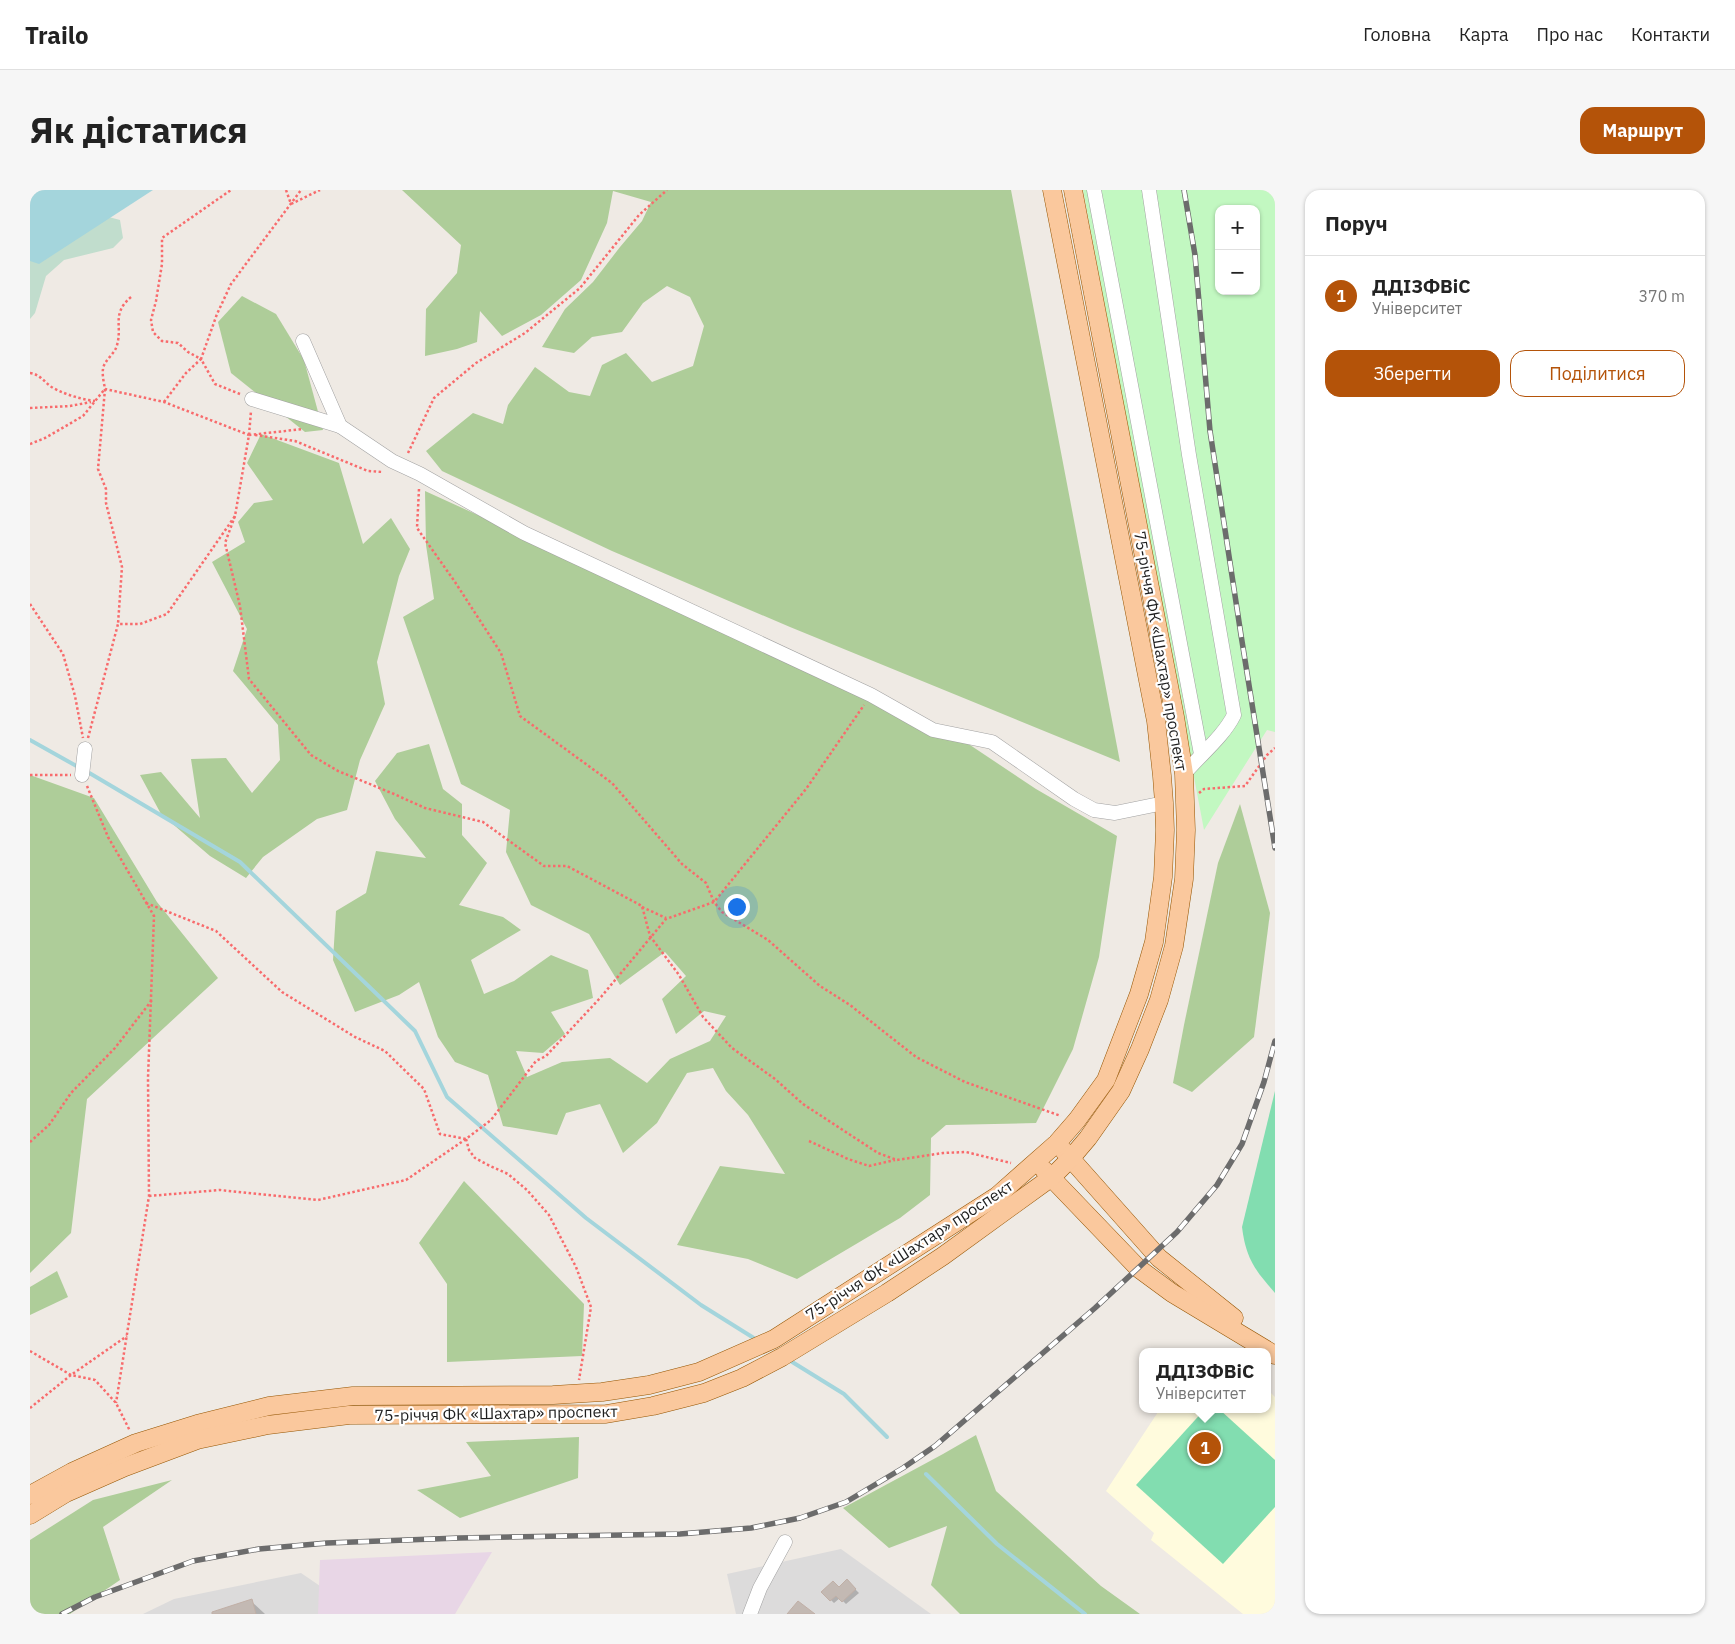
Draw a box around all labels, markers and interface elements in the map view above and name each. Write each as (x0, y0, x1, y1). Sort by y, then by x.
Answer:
text: Trailo (25, 19, 89, 51)
text: Головна (1363, 23, 1431, 46)
text: Карта (1459, 23, 1509, 46)
text: Про нас (1537, 23, 1603, 46)
text: Контакти (1631, 23, 1710, 46)
text: Як дістатися (30, 107, 248, 153)
button: Маршрут (1580, 107, 1705, 154)
map controls (1215, 205, 1260, 295)
button: + (1215, 205, 1260, 250)
text: Поруч (1325, 209, 1388, 237)
button: − (1215, 250, 1260, 295)
text: ДДІЗФВіС (1372, 274, 1471, 298)
text: 1 (1336, 286, 1346, 306)
text: 370 m (1638, 286, 1685, 306)
text: Університет (1372, 298, 1462, 318)
button: Зберегти (1325, 350, 1500, 397)
button: Поділитися (1510, 350, 1685, 397)
street label: 75-річчя ФК «Шахтар» проспект (1130, 529, 1192, 773)
your location (724, 894, 750, 920)
street label: 75-річчя ФК «Шахтар» проспект (801, 1175, 1017, 1325)
popup (1139, 1348, 1271, 1413)
text: ДДІЗФВіС (1156, 1359, 1254, 1383)
text: Університет (1156, 1383, 1246, 1403)
street label: 75-річчя ФК «Шахтар» проспект (374, 1401, 618, 1425)
pin: 1 (1189, 1429, 1221, 1467)

